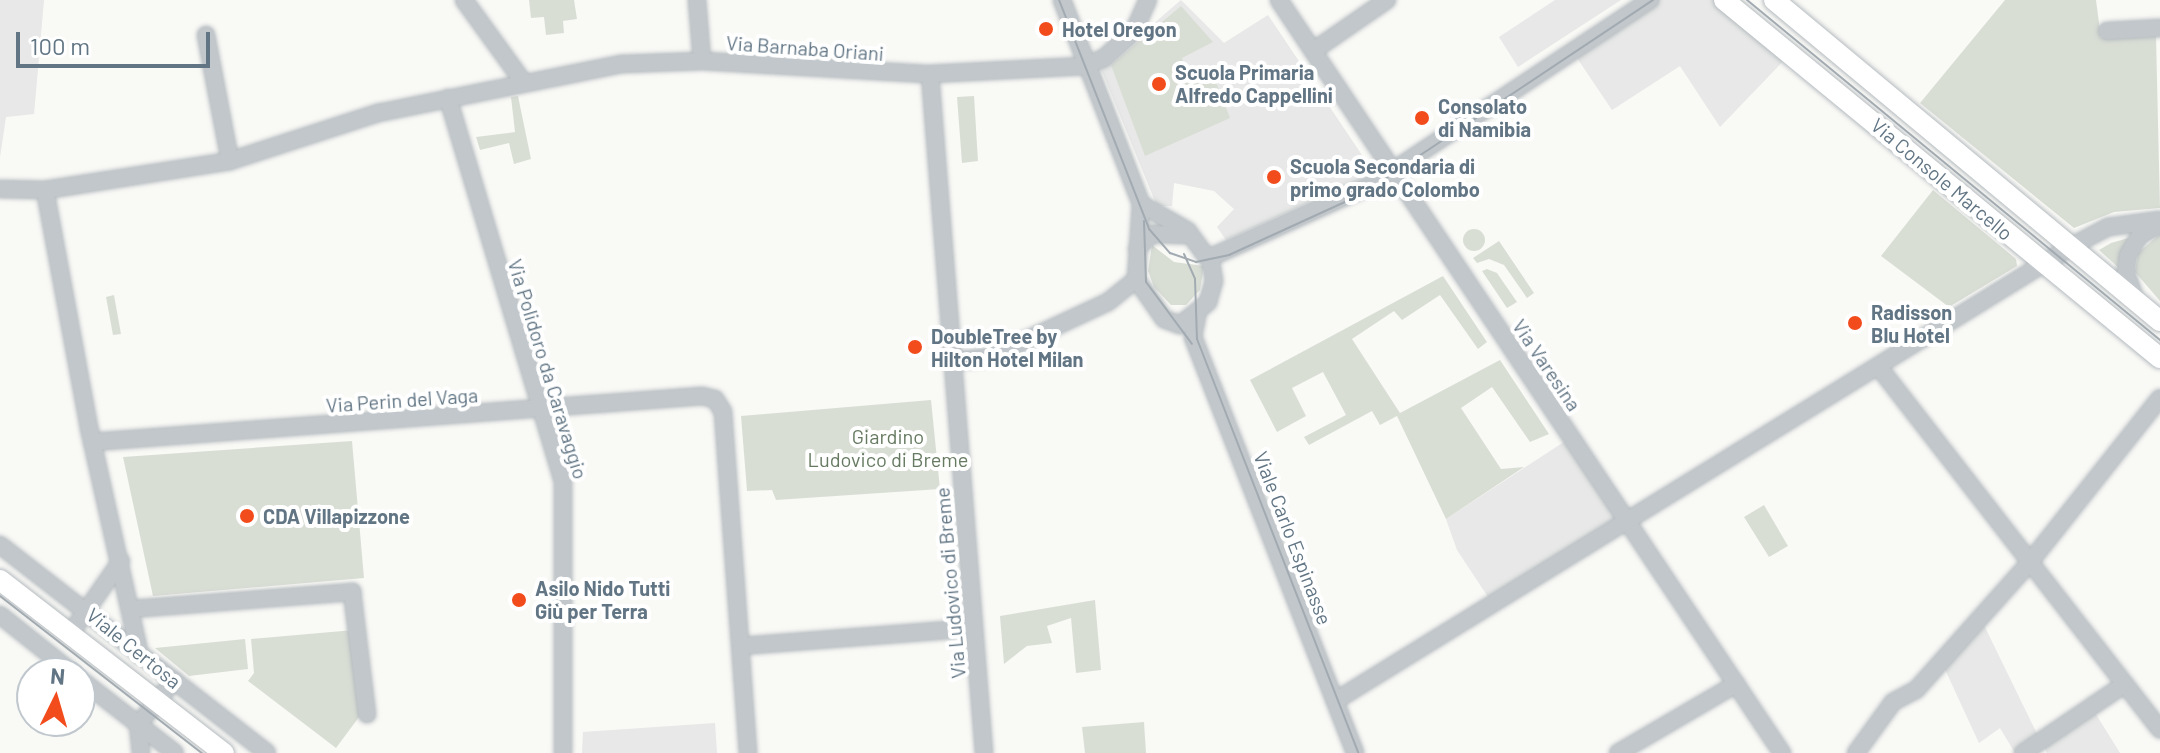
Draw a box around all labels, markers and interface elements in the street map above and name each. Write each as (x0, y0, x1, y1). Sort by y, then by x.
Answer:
scale bar (20, 16, 214, 66)
place label: Hotel Oregon (1062, 17, 1177, 41)
marker: Hotel Oregon (1037, 20, 1055, 38)
text: 100 m (30, 31, 90, 60)
street label: Via Barnaba Oriani (725, 31, 885, 65)
place label: Scuola Primaria Alfredo Cappellini (1175, 60, 1333, 107)
marker: Scuola Primaria Alfredo Cappellini (1150, 75, 1168, 93)
place label: Consolato di Namibia (1438, 94, 1531, 141)
marker: Consolato di Namibia (1413, 109, 1431, 127)
street label: Via Console Marcello (1866, 113, 2018, 245)
place label: Scuola Secondaria di primo grado Colombo (1290, 154, 1480, 201)
marker: Scuola Secondaria di primo grado Colombo (1265, 168, 1283, 186)
street label: Via Polidoro da Caravaggio (503, 256, 593, 482)
place label: Radisson Blu Hotel (1871, 300, 1952, 347)
marker: Radisson Blu Hotel (1846, 314, 1864, 332)
street label: Via Varesina (1508, 315, 1586, 415)
place label: DoubleTree by Hilton Hotel Milan (931, 324, 1084, 371)
marker: DoubleTree by Hilton Hotel Milan (906, 338, 924, 356)
street label: Via Perin del Vaga (325, 383, 479, 417)
park label: Giardino Ludovico di Breme (808, 425, 968, 472)
street label: Viale Carlo Espinasse (1249, 448, 1337, 628)
street label: Via Ludovico di Breme (930, 486, 970, 680)
place label: CDA Villapizzone (263, 504, 410, 528)
marker: CDA Villapizzone (238, 507, 256, 525)
place label: Asilo Nido Tutti Giù per Terra (535, 576, 670, 623)
marker: Asilo Nido Tutti Giù per Terra (510, 591, 528, 609)
street label: Viale Certosa (82, 603, 186, 693)
north arrow (16, 657, 96, 737)
text: N (49, 661, 66, 689)

